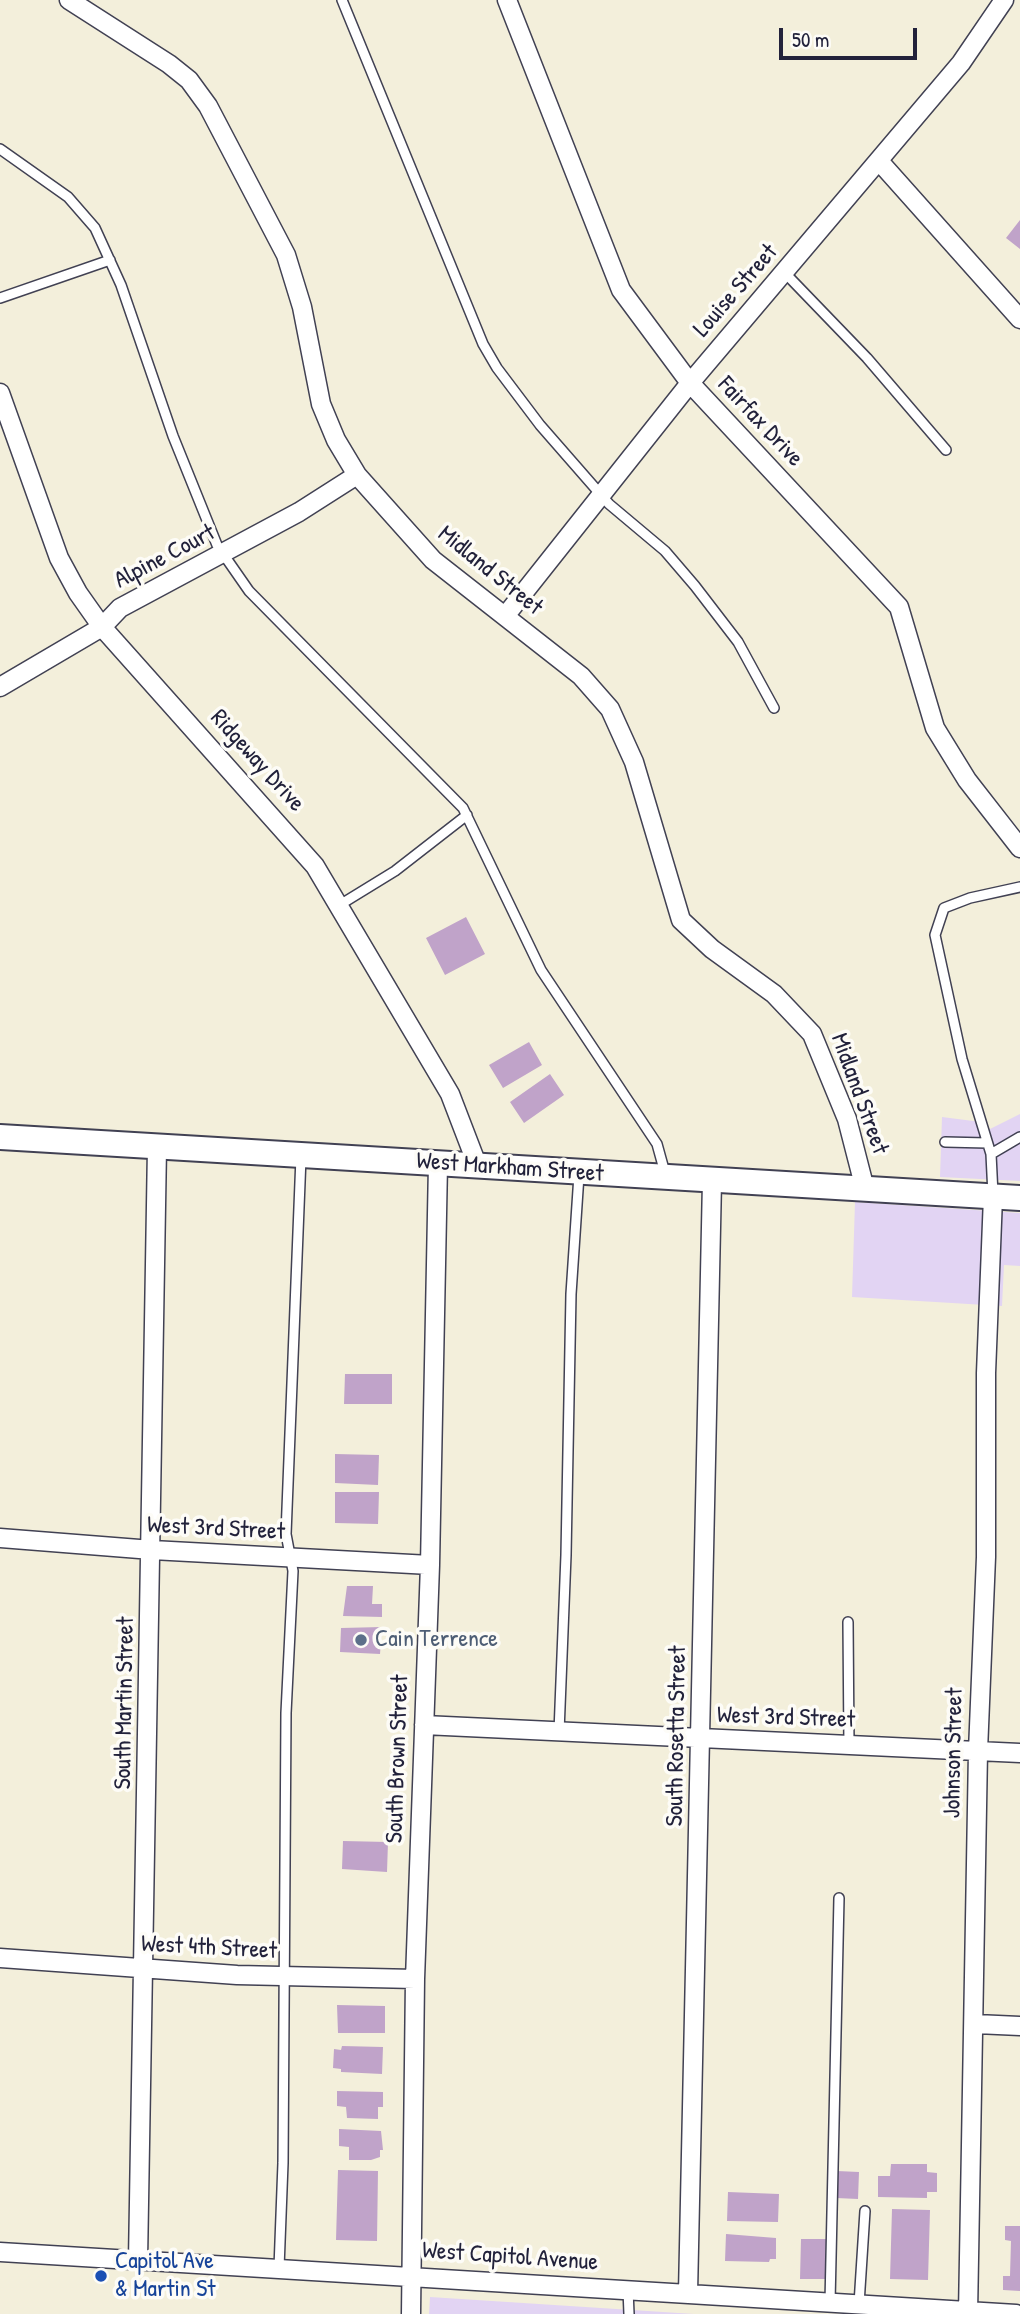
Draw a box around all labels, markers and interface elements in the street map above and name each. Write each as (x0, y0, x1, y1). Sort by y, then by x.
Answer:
scale bar (782, 14, 920, 58)
text: 50 m (792, 25, 829, 54)
street label: Louise Street (688, 239, 784, 343)
street label: Fairfax Drive (711, 371, 809, 473)
street label: Alpine Court (110, 519, 220, 595)
street label: Midland Street (432, 520, 548, 622)
street label: Ridgeway Drive (204, 704, 310, 818)
street label: Midland Street (824, 1030, 894, 1158)
street label: West Markham Street (416, 1147, 604, 1189)
street label: West 3rd Street (146, 1511, 286, 1547)
street label: South Martin Street (109, 1616, 141, 1790)
place label: Cain Terrence (375, 1626, 498, 1654)
marker: Cain Terrence (353, 1632, 369, 1648)
street label: South Rosetta Street (661, 1645, 693, 1827)
street label: South Brown Street (381, 1674, 415, 1844)
street label: Johnson Street (938, 1687, 970, 1819)
street label: West 3rd Street (716, 1701, 856, 1735)
street label: West 4th Street (140, 1930, 278, 1966)
street label: West Capitol Avenue (421, 2236, 599, 2278)
place label: Capitol Ave & Martin St (115, 2248, 215, 2304)
marker: Capitol Ave & Martin St (93, 2268, 109, 2284)

